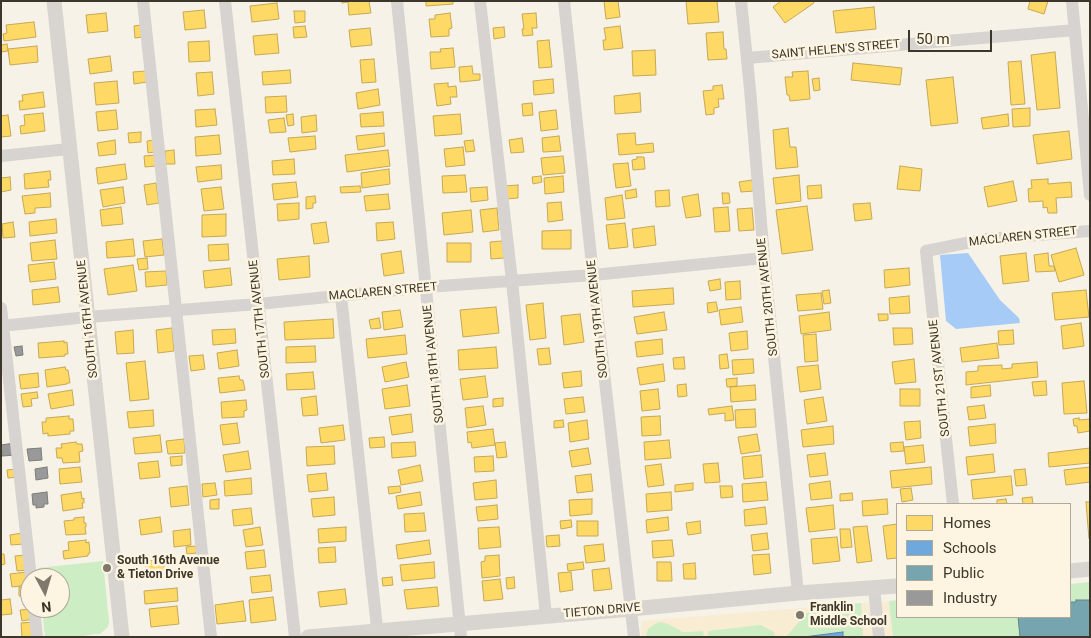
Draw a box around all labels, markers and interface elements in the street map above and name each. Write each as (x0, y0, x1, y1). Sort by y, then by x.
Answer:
scale bar (911, 20, 995, 52)
text: 50 m (916, 30, 950, 48)
street label: SAINT HELEN'S STREET (771, 37, 901, 63)
street label: MACLAREN STREET (968, 224, 1078, 250)
street label: SOUTH 20TH AVENUE (755, 237, 781, 357)
street label: SOUTH 16TH AVENUE (75, 259, 101, 379)
street label: SOUTH 17TH AVENUE (247, 259, 273, 379)
street label: SOUTH 19TH AVENUE (585, 259, 611, 379)
street label: MACLAREN STREET (328, 280, 438, 304)
street label: SOUTH 18TH AVENUE (421, 304, 447, 424)
street label: SOUTH 21ST AVENUE (927, 319, 953, 437)
legend (896, 503, 1071, 618)
text: Homes (943, 514, 991, 532)
text: Schools (943, 539, 997, 557)
place label: South 16th Avenue & Tieton Drive (117, 554, 219, 582)
marker: South 16th Avenue & Tieton Drive (101, 562, 113, 574)
text: Public (943, 564, 984, 582)
north arrow (20, 568, 70, 618)
text: Industry (943, 589, 997, 607)
text: N (41, 598, 52, 615)
street label: TIETON DRIVE (563, 600, 641, 622)
place label: Franklin Middle School (810, 601, 887, 629)
marker: Franklin Middle School (794, 609, 806, 621)

